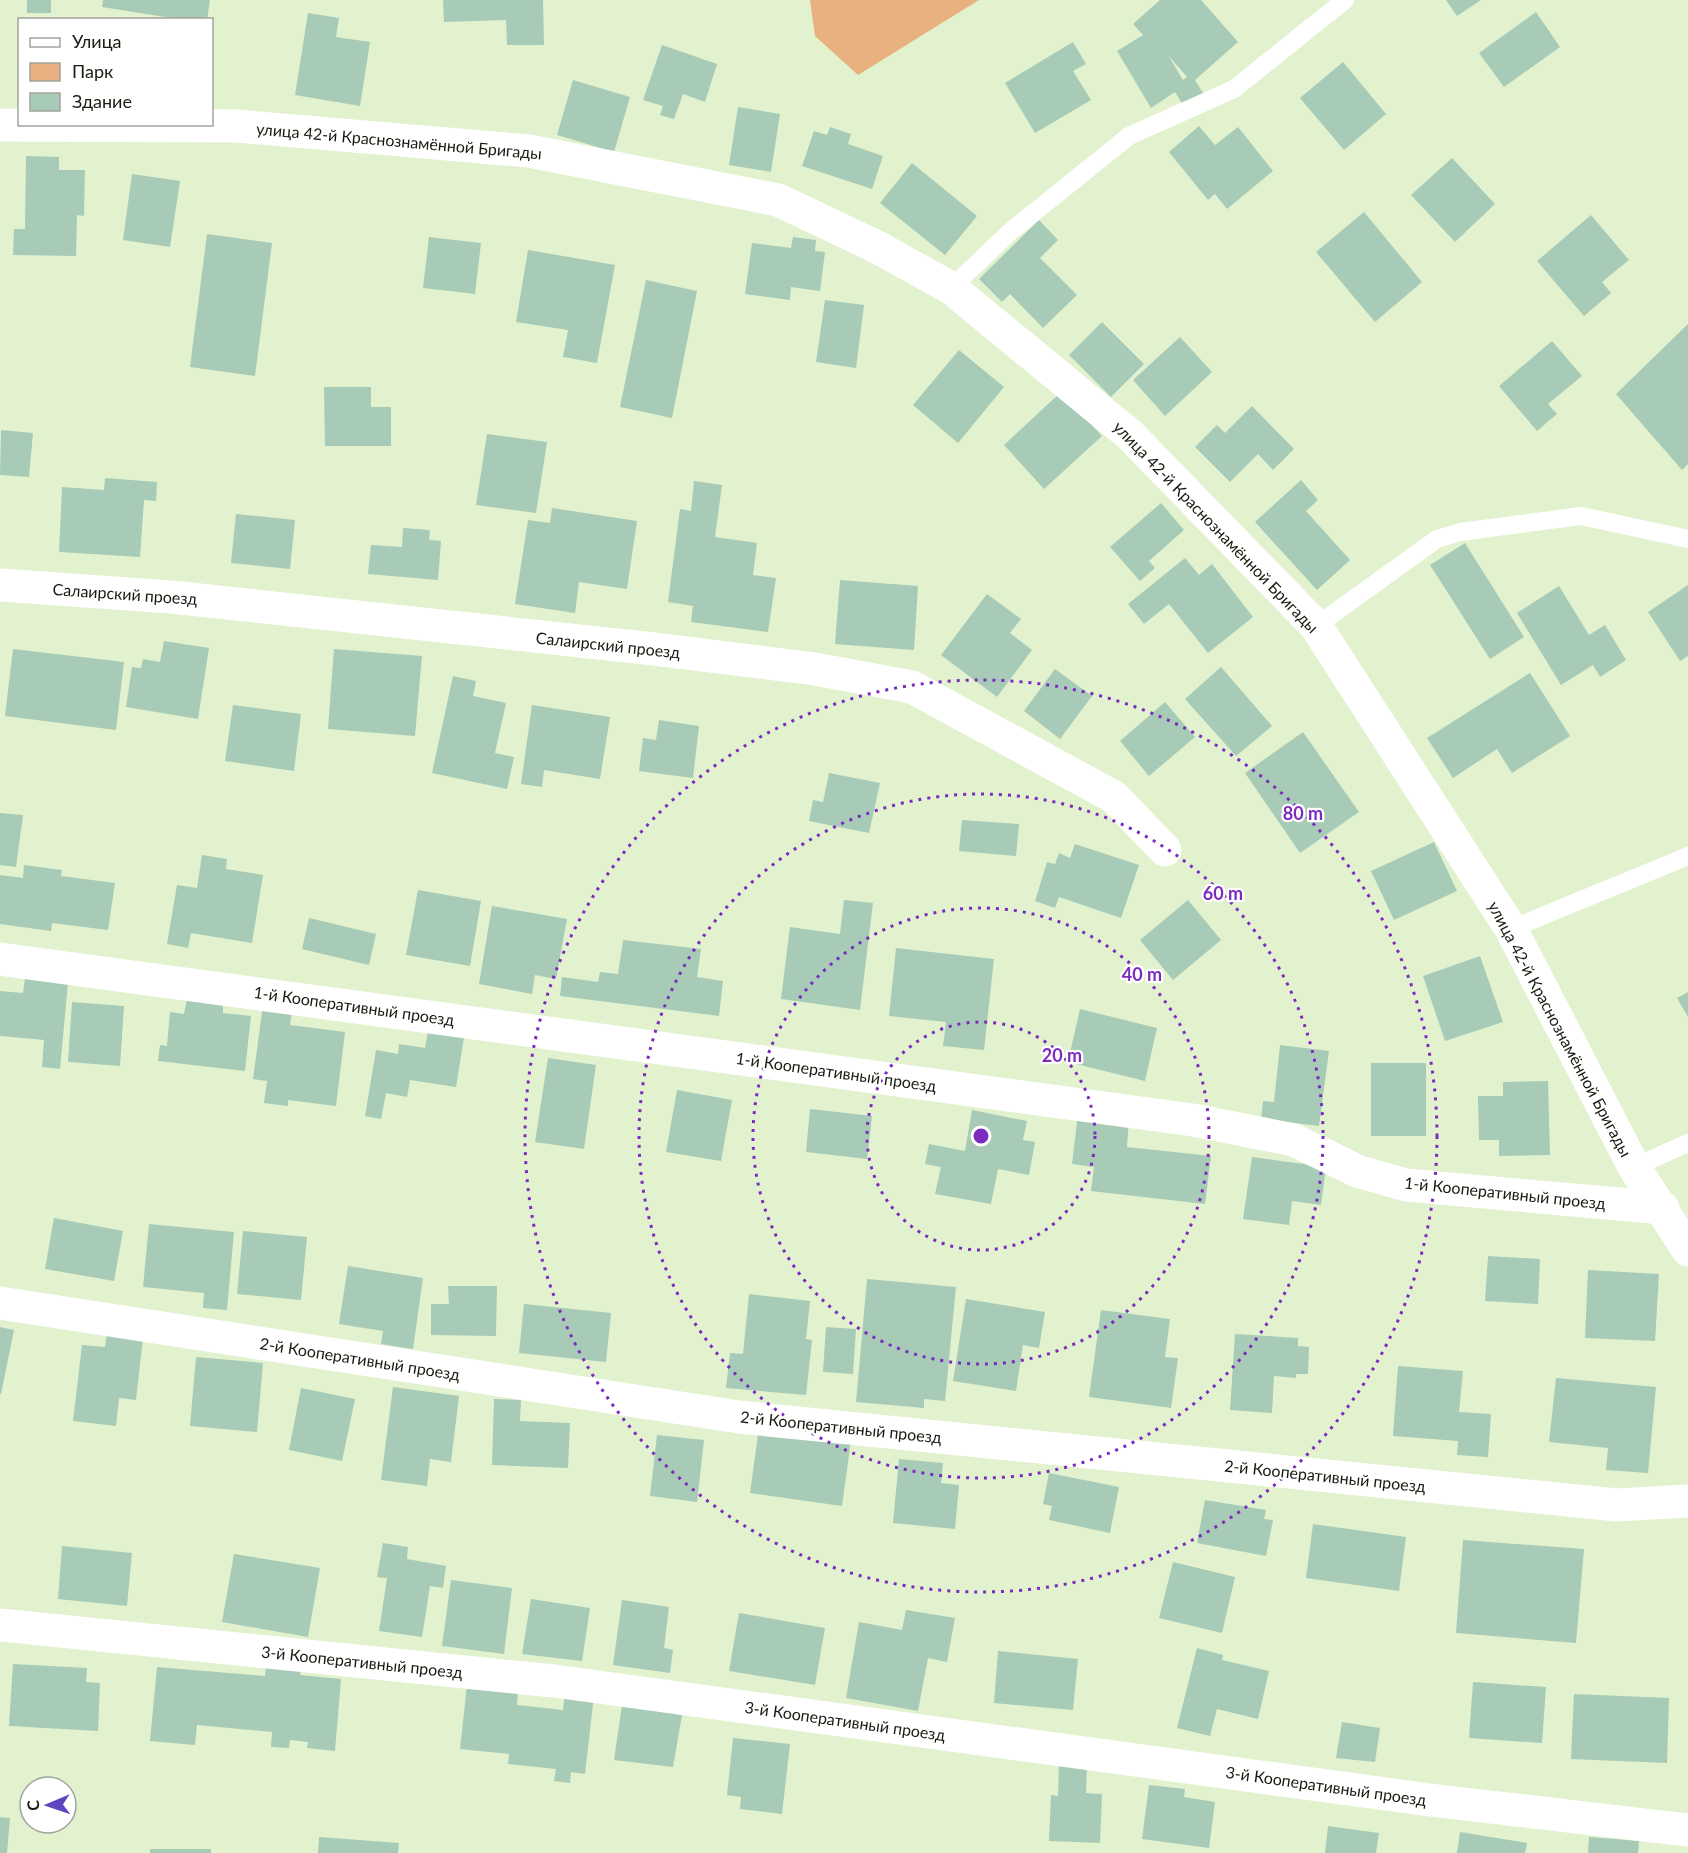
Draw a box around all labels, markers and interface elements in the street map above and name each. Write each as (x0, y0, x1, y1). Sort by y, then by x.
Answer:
legend (18, 18, 213, 126)
text: Улица (72, 30, 122, 52)
text: Парк (72, 60, 114, 82)
text: Здание (72, 90, 132, 112)
street label: улица 42-й Краснознамённой Бригады (255, 119, 543, 162)
street label: улица 42-й Краснознамённой Бригады (1110, 417, 1323, 636)
street label: Салаирский проезд (52, 579, 198, 608)
street label: Салаирский проезд (535, 627, 681, 662)
text: 80 m (1283, 802, 1323, 824)
text: 60 m (1203, 882, 1243, 904)
street label: улица 42-й Краснознамённой Бригады (1485, 898, 1636, 1160)
text: 40 m (1122, 963, 1162, 985)
street label: 1-й Кооперативный проезд (252, 982, 456, 1029)
text: 20 m (1042, 1044, 1082, 1066)
street label: 1-й Кооперативный проезд (734, 1048, 938, 1095)
centre of rings (971, 1126, 991, 1146)
street label: 1-й Кооперативный проезд (1403, 1172, 1607, 1213)
street label: 2-й Кооперативный проезд (259, 1333, 462, 1384)
street label: 2-й Кооперативный проезд (739, 1406, 943, 1447)
street label: 2-й Кооперативный проезд (1223, 1455, 1427, 1496)
street label: 3-й Кооперативный проезд (260, 1641, 464, 1682)
street label: 3-й Кооперативный проезд (743, 1697, 947, 1744)
street label: 3-й Кооперативный проезд (1224, 1762, 1428, 1809)
north arrow (18, 1775, 78, 1835)
text: С (23, 1800, 42, 1811)

